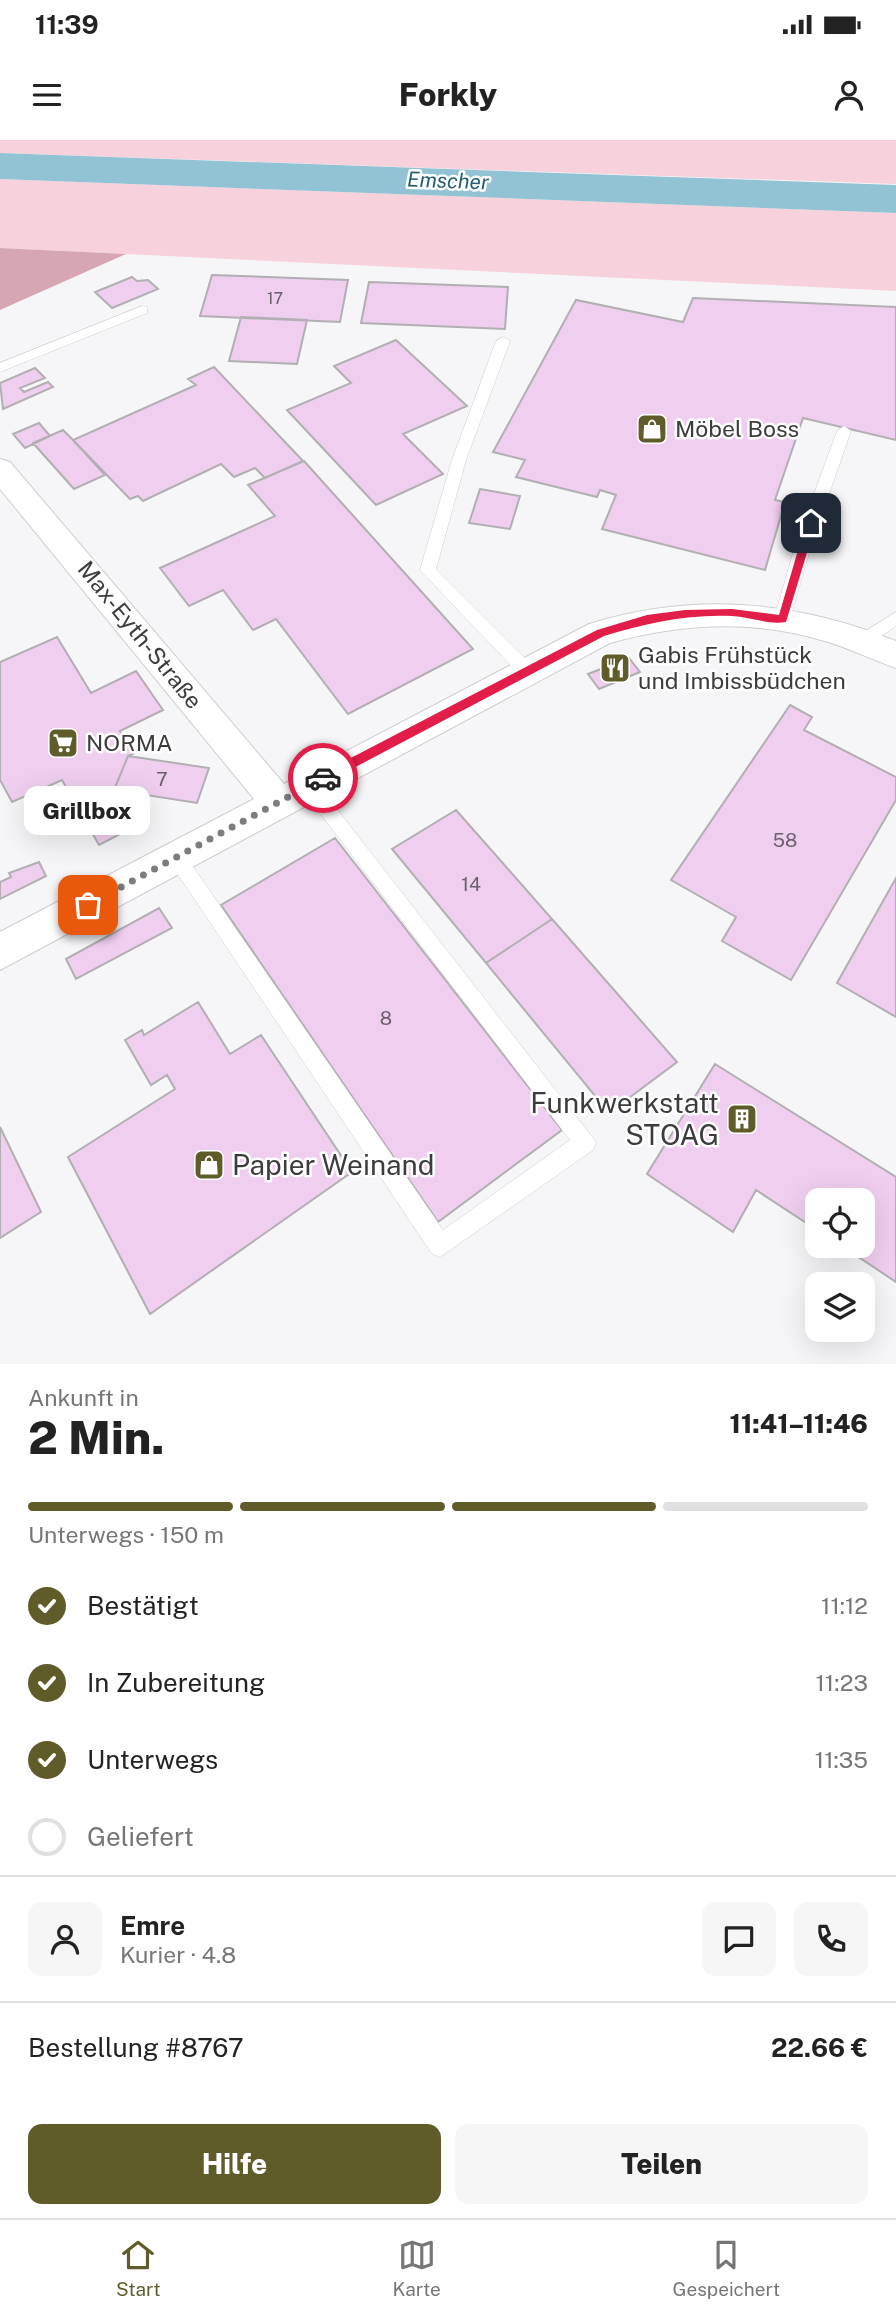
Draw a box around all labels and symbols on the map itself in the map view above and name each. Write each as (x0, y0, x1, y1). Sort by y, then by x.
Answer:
water label: Emscher (407, 167, 490, 194)
house number: 17 (267, 289, 283, 308)
shop icon: Möbel Boss (635, 412, 669, 446)
place label: Möbel Boss (675, 415, 799, 442)
pin (781, 493, 841, 553)
street label: Max-Eyth-Straße (73, 555, 208, 714)
place label: Gabis Frühstück und Imbissbüdchen (638, 641, 846, 694)
restaurant icon: Gabis Frühstück und Imbissbüdchen (598, 651, 632, 685)
supermarket icon: NORMA (46, 726, 80, 760)
place label: NORMA (86, 729, 172, 756)
courier (288, 743, 358, 813)
house number: 7 (156, 768, 168, 790)
callout: Grillbox (25, 786, 151, 835)
house number: 58 (773, 829, 797, 851)
house number: 14 (461, 873, 481, 895)
pin (58, 875, 118, 935)
house number: 8 (380, 1007, 392, 1029)
place label: Funkwerkstatt STOAG (530, 1086, 719, 1151)
building icon: Funkwerkstatt STOAG (725, 1102, 759, 1136)
shop icon: Papier Weinand (192, 1148, 226, 1182)
place label: Papier Weinand (232, 1148, 434, 1181)

